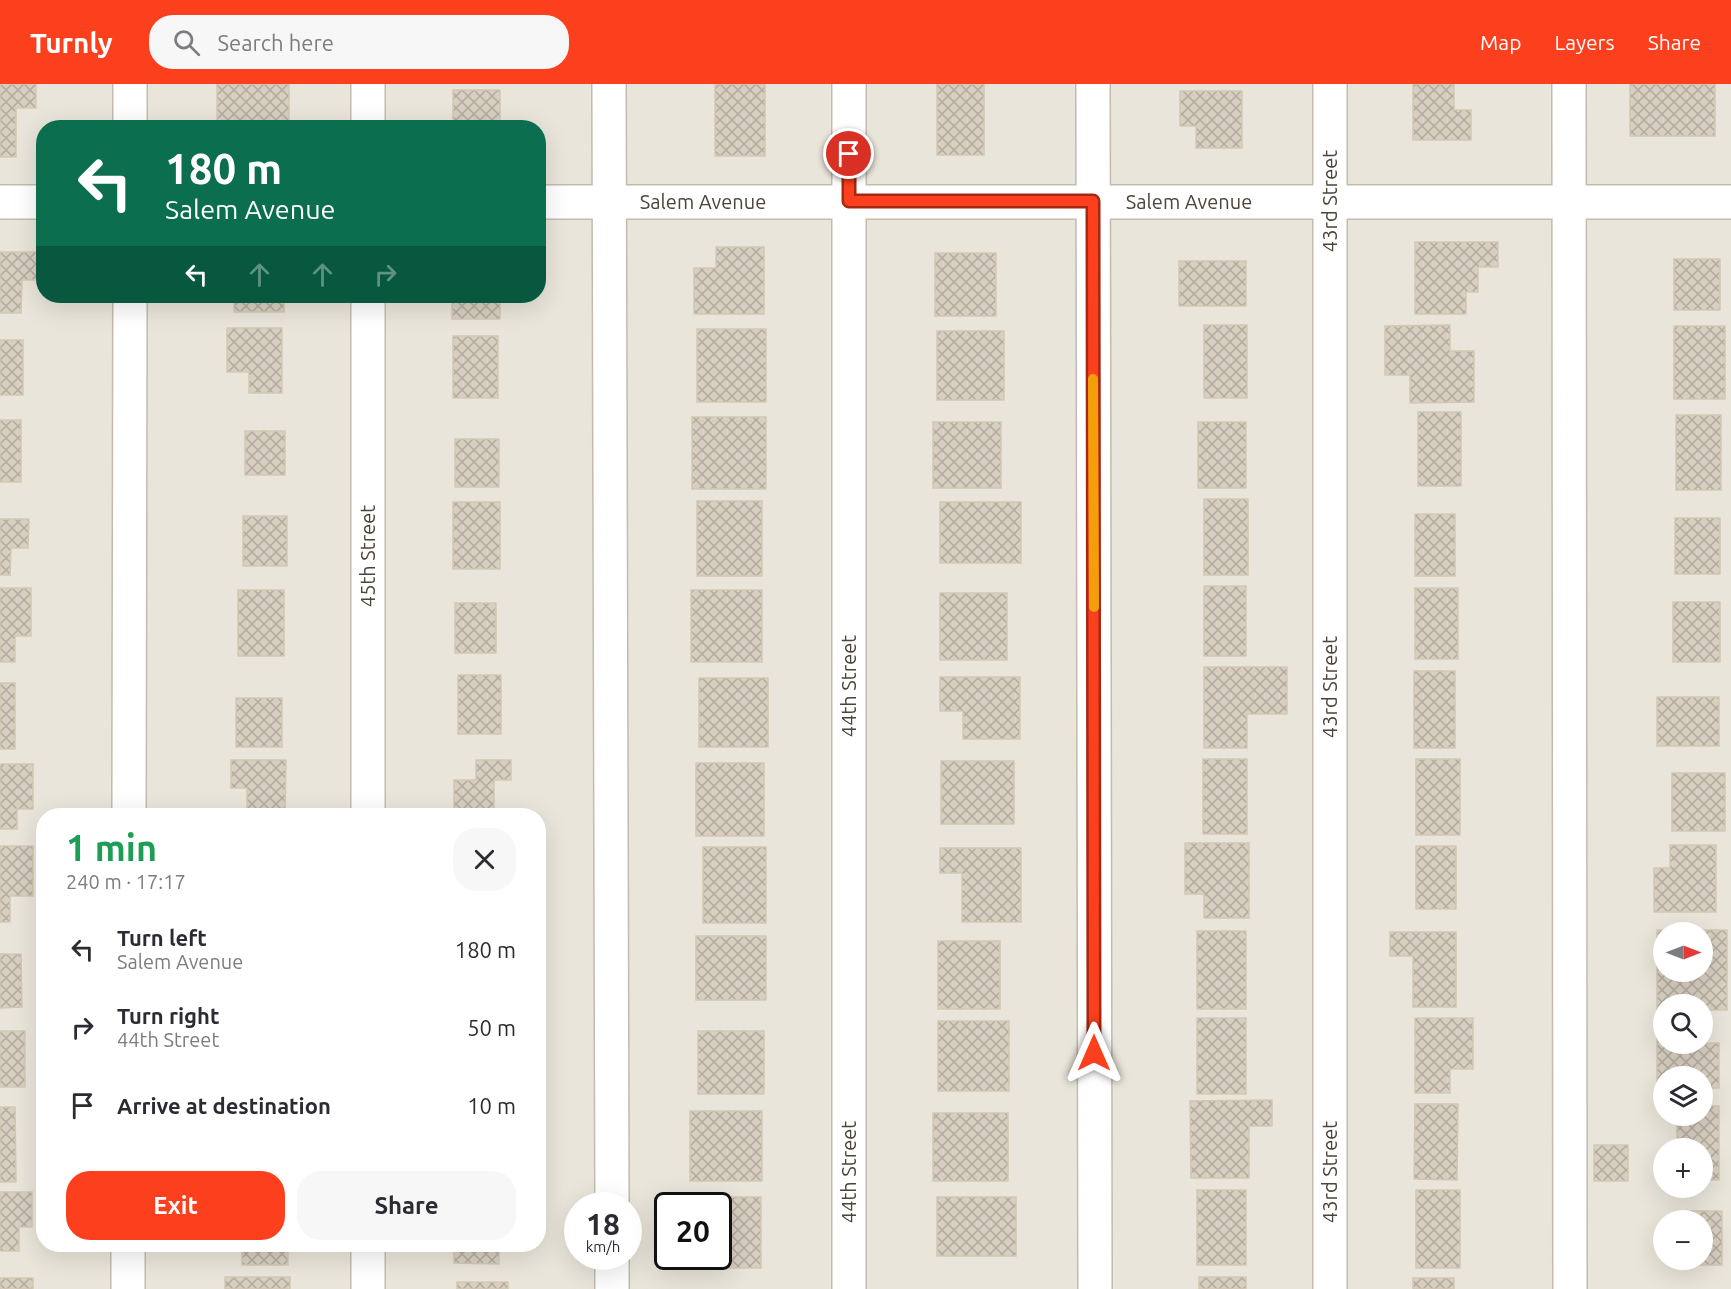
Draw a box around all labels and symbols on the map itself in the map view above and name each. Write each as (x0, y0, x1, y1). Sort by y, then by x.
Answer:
pin (823, 128, 874, 179)
street label: 43rd Street (1318, 150, 1341, 252)
street label: Salem Avenue (640, 190, 766, 213)
street label: Salem Avenue (1126, 190, 1252, 213)
street label: 45th Street (356, 505, 379, 607)
street label: 44th Street (837, 635, 860, 737)
street label: 43rd Street (1318, 636, 1341, 738)
north arrow (1653, 922, 1713, 982)
position arrow (1062, 1021, 1126, 1085)
street label: 44th Street (837, 1121, 860, 1223)
street label: 43rd Street (1318, 1121, 1341, 1223)
speed limit sign: 20 (654, 1192, 732, 1270)

